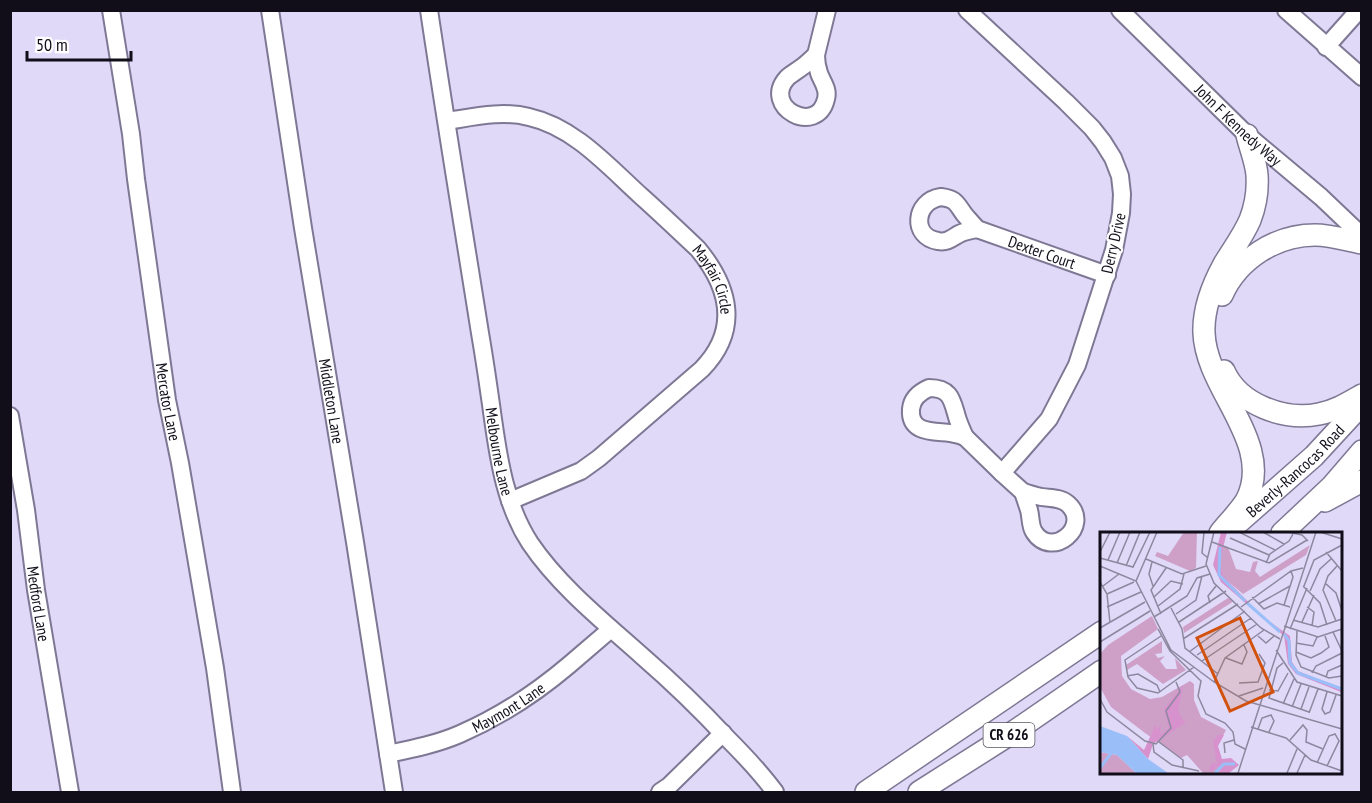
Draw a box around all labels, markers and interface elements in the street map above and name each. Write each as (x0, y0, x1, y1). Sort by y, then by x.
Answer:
scale bar (27, 24, 130, 62)
text: 50 m (36, 33, 68, 56)
street label: John F Kennedy Way (1190, 79, 1286, 170)
street label: Derry Drive (1096, 211, 1130, 275)
street label: Dexter Court (1006, 231, 1079, 273)
street label: Mayfair Circle (688, 240, 737, 315)
street label: Middleton Lane (315, 357, 349, 445)
street label: Mercator Lane (152, 362, 185, 443)
street label: Melbourne Lane (481, 406, 518, 498)
street label: Beverly-Rancocas Road (1242, 420, 1348, 521)
inset map (1100, 532, 1342, 773)
street label: Medford Lane (23, 565, 54, 643)
street label: Maymont Lane (469, 678, 549, 737)
road number: CR 626 (984, 723, 1034, 747)

